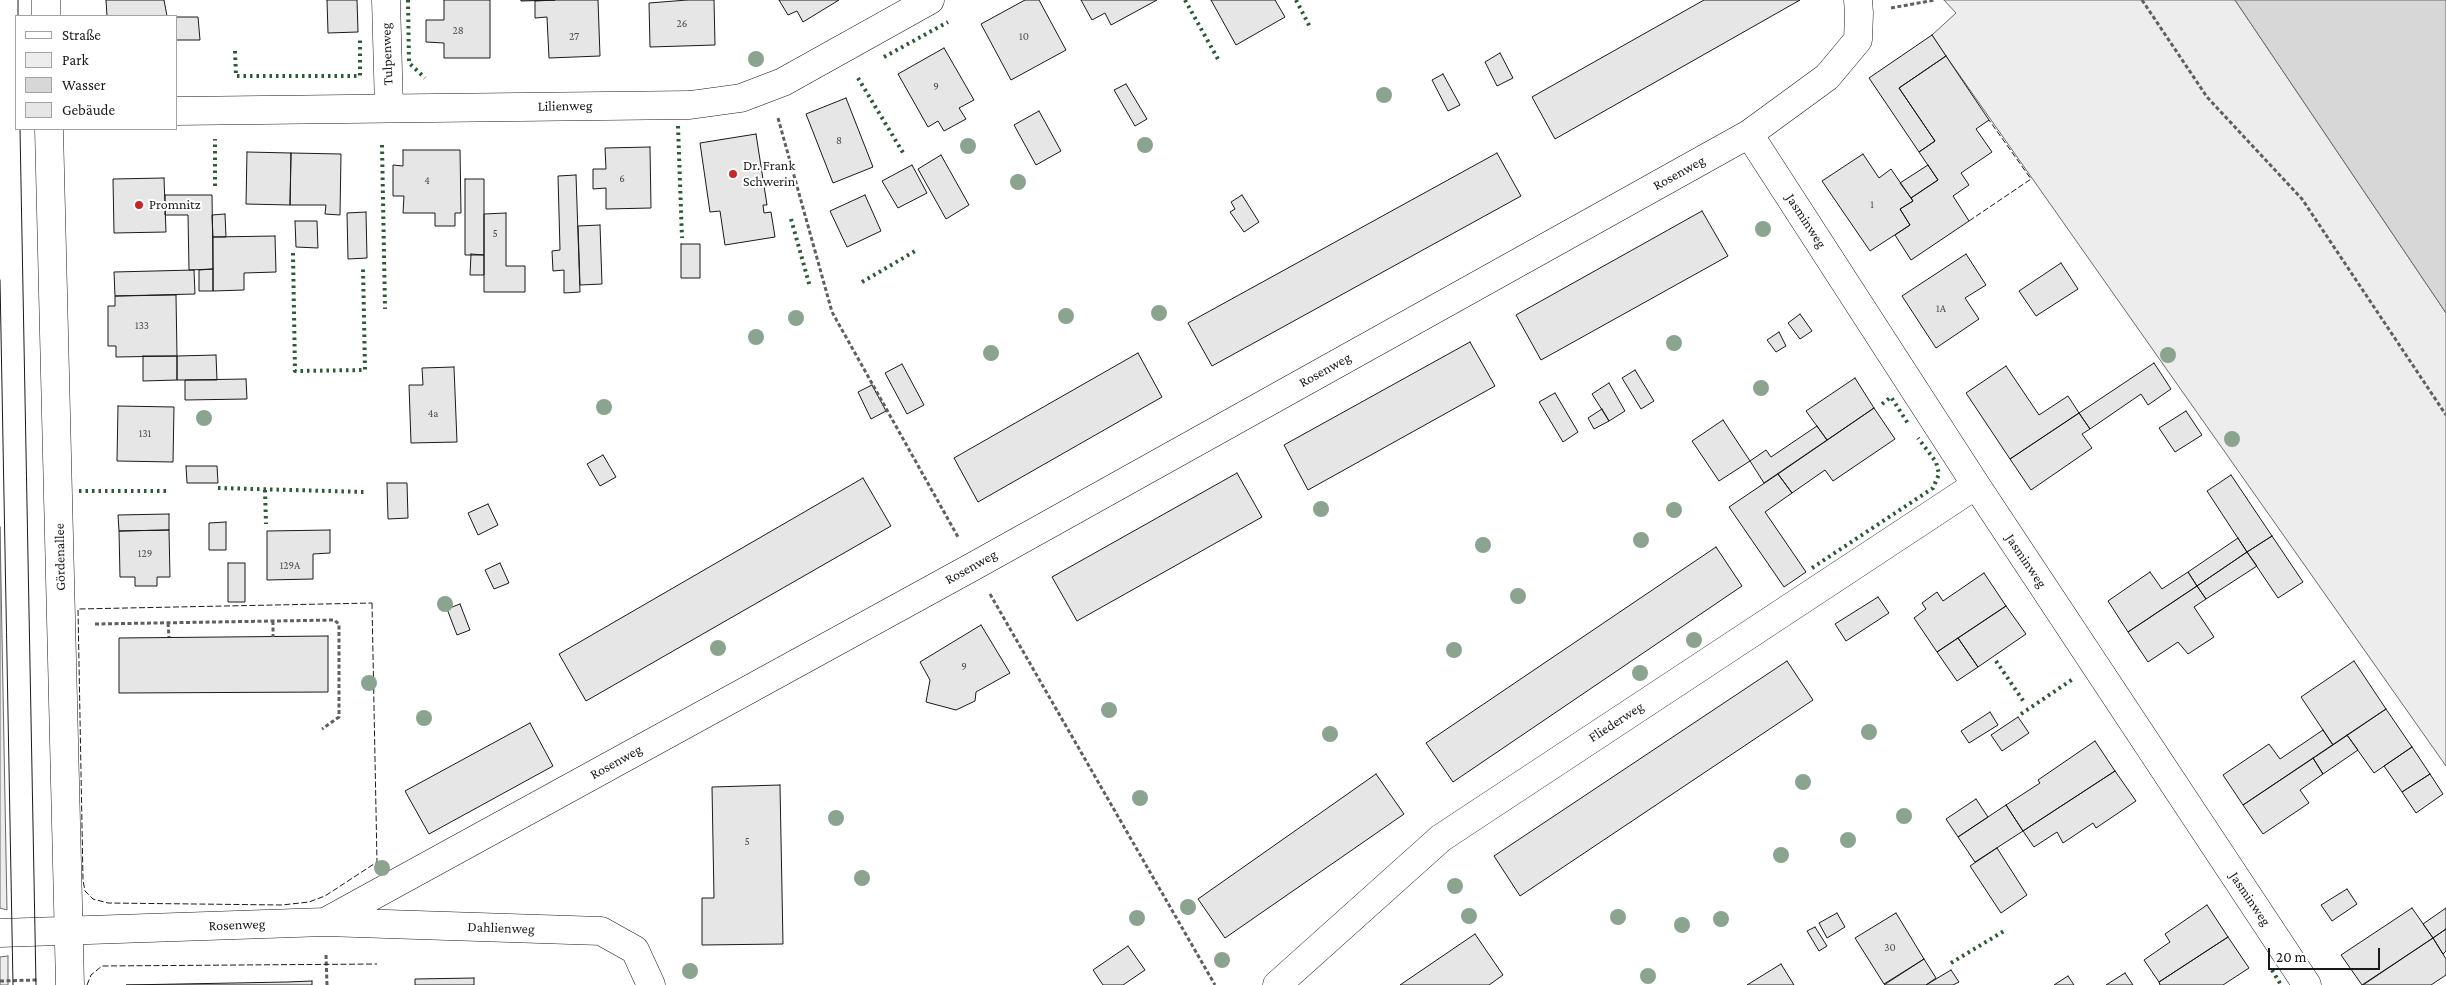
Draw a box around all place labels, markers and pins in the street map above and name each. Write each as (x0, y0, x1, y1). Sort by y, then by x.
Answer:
place label: Dr. Frank Schwerin (743, 158, 795, 190)
marker: Dr. Frank Schwerin (727, 168, 739, 180)
place label: Promnitz (149, 197, 201, 213)
marker: Promnitz (133, 199, 145, 211)

